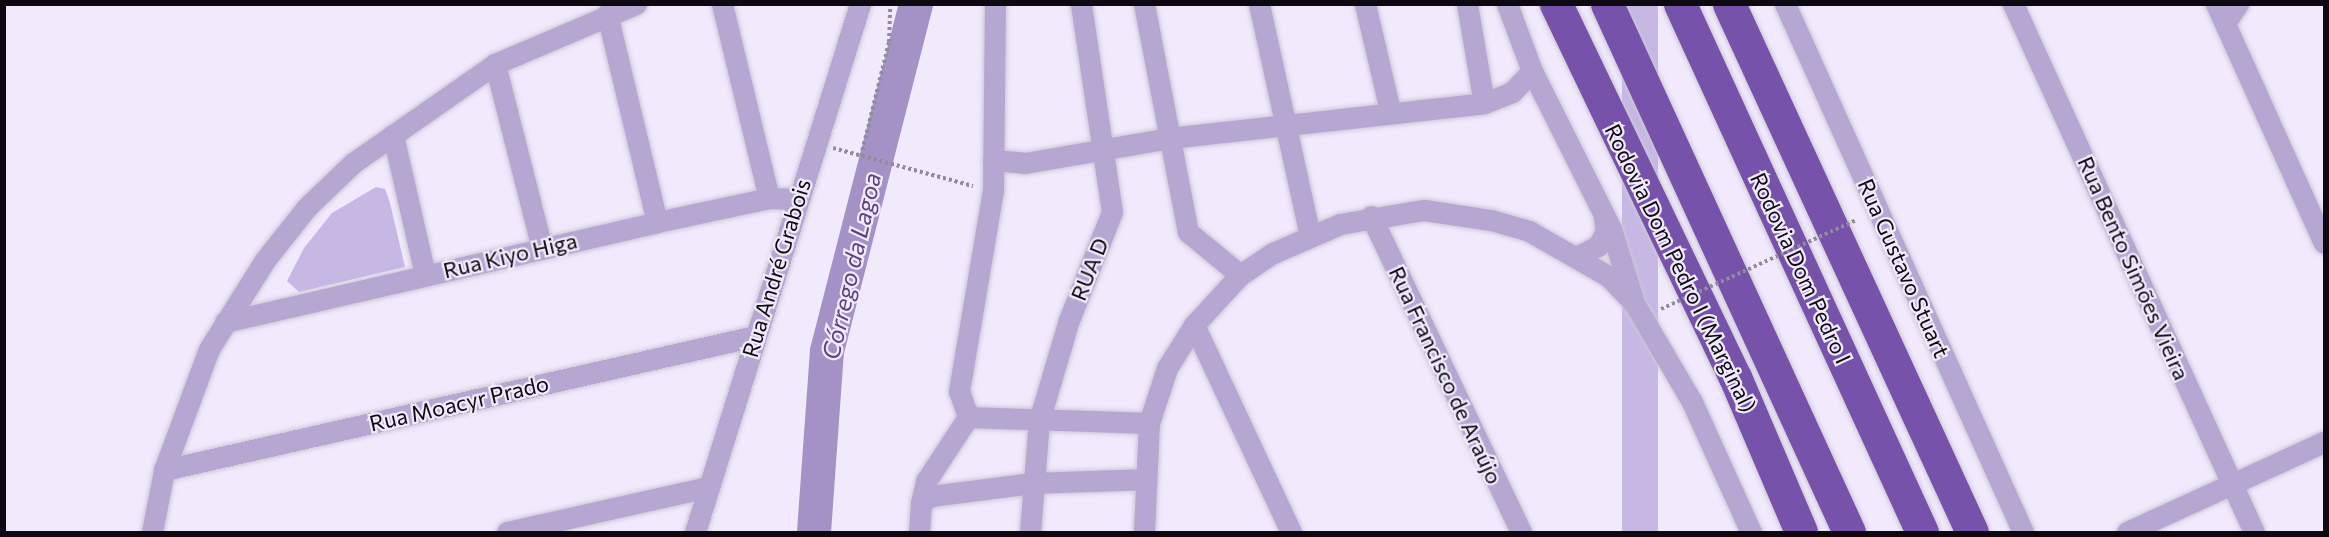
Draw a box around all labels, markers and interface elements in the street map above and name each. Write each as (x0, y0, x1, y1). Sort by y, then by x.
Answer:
street label: Rodovia Dom Pedro I (Marginal) (1600, 120, 1762, 416)
street label: Rua Bento Simões Vieira (2073, 152, 2195, 384)
street label: Rodovia Dom Pedro I (1745, 168, 1857, 368)
water label: Córrego da Lagoa (816, 170, 886, 362)
street label: Rua Gustavo Stuart (1853, 175, 1955, 361)
street label: Rua André Grabois (736, 176, 816, 360)
street label: Rua Kiyo Higa (440, 227, 580, 283)
street label: RUA D (1065, 234, 1113, 304)
street label: Rua Francisco de Araújo (1384, 262, 1508, 488)
street label: Rua Moacyr Prado (367, 370, 551, 436)

